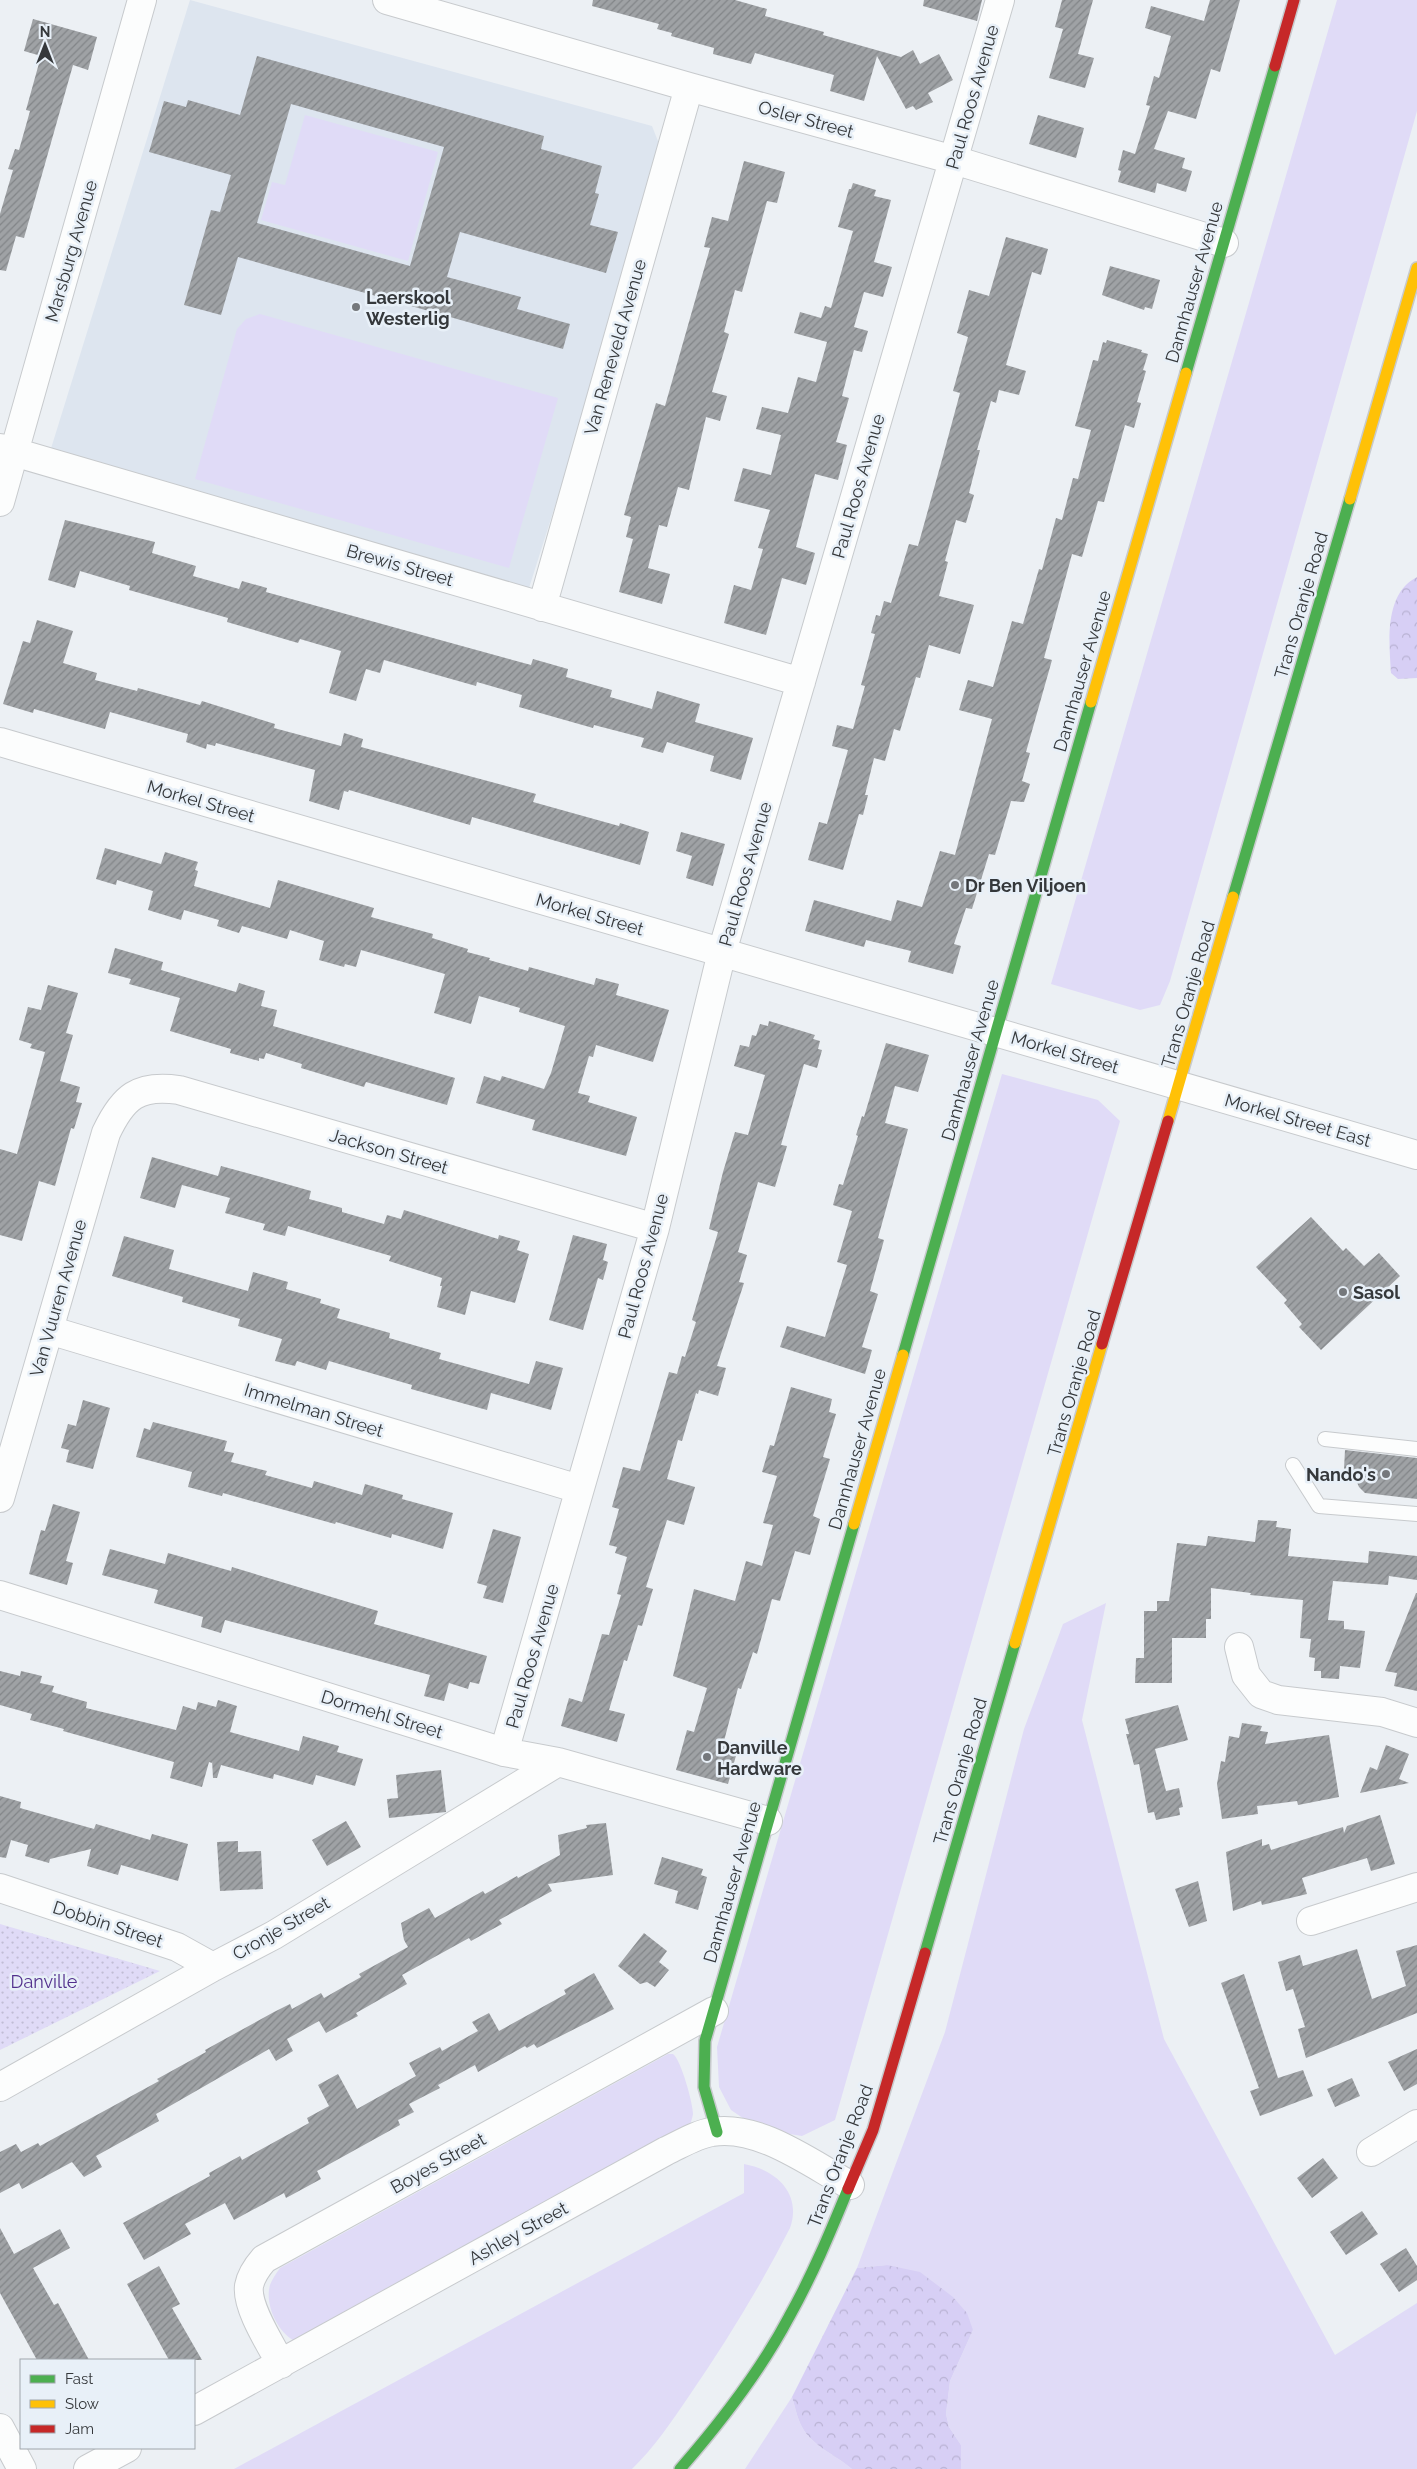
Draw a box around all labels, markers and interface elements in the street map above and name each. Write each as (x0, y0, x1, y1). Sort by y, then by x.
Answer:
north arrow (20, 20, 70, 70)
street label: Paul Roos Avenue (941, 22, 1003, 172)
text: N (40, 24, 50, 40)
street label: Osler Street (756, 96, 856, 142)
street label: Marsburg Avenue (41, 177, 101, 324)
street label: Dannhauser Avenue (1161, 198, 1227, 365)
street label: Van Reneveld Avenue (580, 256, 650, 437)
place label: Laerskool Westerlig (366, 287, 451, 329)
marker: Laerskool Westerlig (350, 301, 362, 313)
street label: Paul Roos Avenue (827, 411, 889, 561)
street label: Trans Oranje Road (1270, 529, 1332, 681)
street label: Brewis Street (344, 540, 456, 590)
street label: Dannhauser Avenue (1049, 587, 1115, 754)
street label: Morkel Street (145, 776, 257, 826)
street label: Paul Roos Avenue (714, 799, 776, 949)
place label: Dr Ben Viljoen (965, 875, 1086, 896)
marker: Dr Ben Viljoen (949, 879, 961, 891)
street label: Morkel Street (534, 889, 646, 939)
street label: Trans Oranje Road (1157, 918, 1219, 1070)
street label: Dannhauser Avenue (937, 976, 1003, 1143)
street label: Morkel Street (1009, 1027, 1121, 1077)
street label: Morkel Street East (1222, 1089, 1374, 1151)
street label: Jackson Street (327, 1124, 451, 1178)
street label: Paul Roos Avenue (614, 1191, 673, 1341)
street label: Van Vuuren Avenue (25, 1216, 91, 1379)
place label: Sasol (1353, 1282, 1400, 1303)
marker: Sasol (1337, 1286, 1349, 1298)
street label: Trans Oranje Road (1043, 1307, 1105, 1459)
street label: Dannhauser Avenue (824, 1365, 890, 1532)
street label: Immelman Street (242, 1379, 386, 1441)
place label: Nando's (1306, 1464, 1376, 1485)
marker: Nando's (1380, 1468, 1392, 1480)
street label: Paul Roos Avenue (501, 1581, 563, 1731)
street label: Dormehl Street (319, 1685, 445, 1743)
street label: Trans Oranje Road (929, 1695, 991, 1847)
place label: Danville Hardware (717, 1737, 802, 1779)
marker: Danville Hardware (701, 1751, 713, 1763)
street label: Dannhauser Avenue (699, 1798, 765, 1965)
street label: Cronje Street (229, 1892, 333, 1964)
street label: Dobbin Street (50, 1896, 166, 1952)
park label: Danville (11, 1971, 78, 1992)
street label: Trans Oranje Road (803, 2081, 877, 2231)
street label: Boyes Street (387, 2128, 489, 2198)
street label: Ashley Street (465, 2197, 571, 2269)
legend (20, 2359, 195, 2449)
text: Fast (65, 2370, 93, 2388)
text: Slow (65, 2395, 99, 2413)
text: Jam (65, 2420, 94, 2438)

